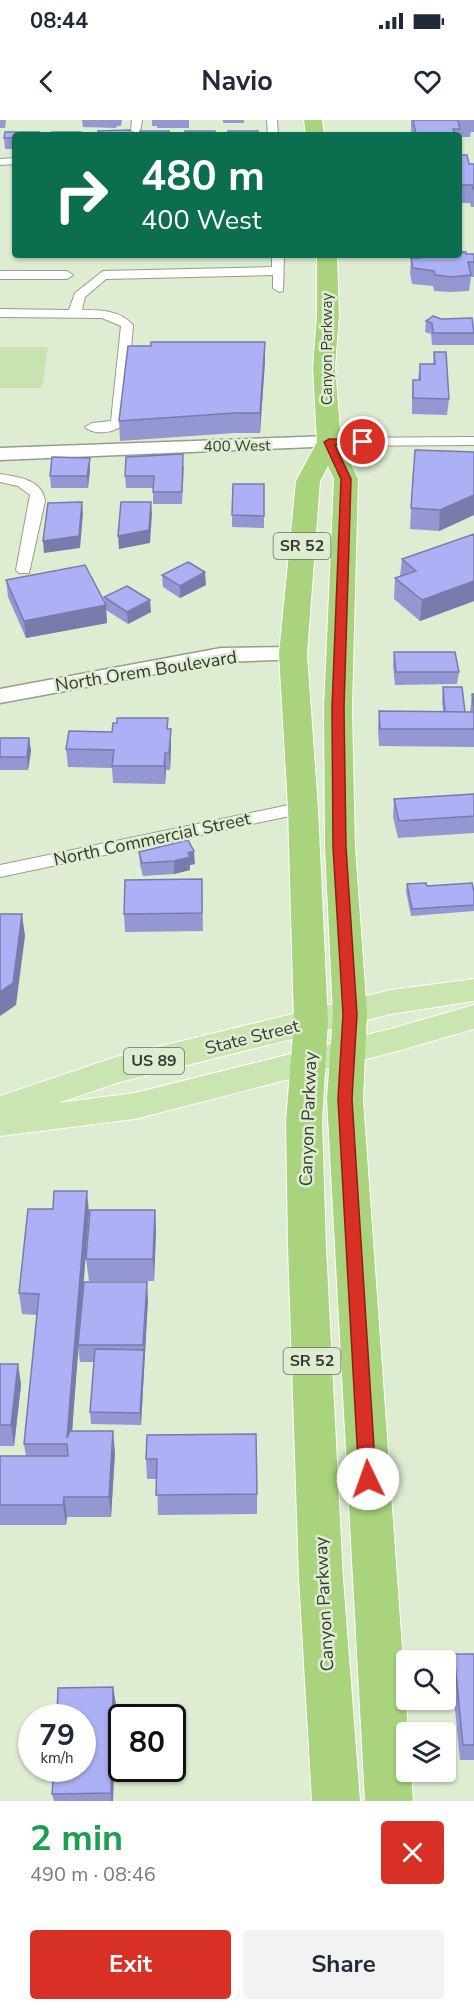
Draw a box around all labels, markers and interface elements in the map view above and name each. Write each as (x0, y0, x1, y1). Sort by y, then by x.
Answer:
text: 08:44 (30, 6, 88, 36)
text: Navio (201, 63, 273, 100)
icon: back (30, 65, 63, 98)
icon: heart (411, 65, 444, 98)
text: 480 m (141, 148, 265, 205)
icon: right (42, 156, 120, 234)
text: 400 West (141, 202, 261, 239)
street label: Canyon Parkway (317, 293, 337, 405)
pin (337, 416, 388, 467)
icon: arrive (346, 425, 379, 458)
street label: 400 West (203, 435, 271, 457)
road number: SR 52 (274, 533, 330, 559)
street label: North Orem Boulevard (53, 645, 239, 697)
street label: North Commercial Street (51, 806, 253, 872)
street label: State Street (202, 1014, 302, 1060)
road number: US 89 (124, 1048, 184, 1074)
street label: Canyon Parkway (294, 1050, 322, 1187)
road number: SR 52 (284, 1348, 340, 1374)
position arrow (336, 1447, 400, 1511)
street label: Canyon Parkway (308, 1535, 340, 1672)
map controls (396, 1650, 456, 1782)
button: search (396, 1650, 456, 1710)
speed limit sign: 80 (108, 1704, 186, 1782)
text: 79 (39, 1715, 75, 1756)
button: layers (396, 1722, 456, 1782)
text: km/h (40, 1748, 74, 1768)
text: 2 min (30, 1814, 123, 1863)
button: close (381, 1821, 444, 1884)
text: 490 m · 08:46 (30, 1861, 156, 1888)
button: Exit (30, 1930, 231, 1999)
button: Share (243, 1930, 444, 1999)

